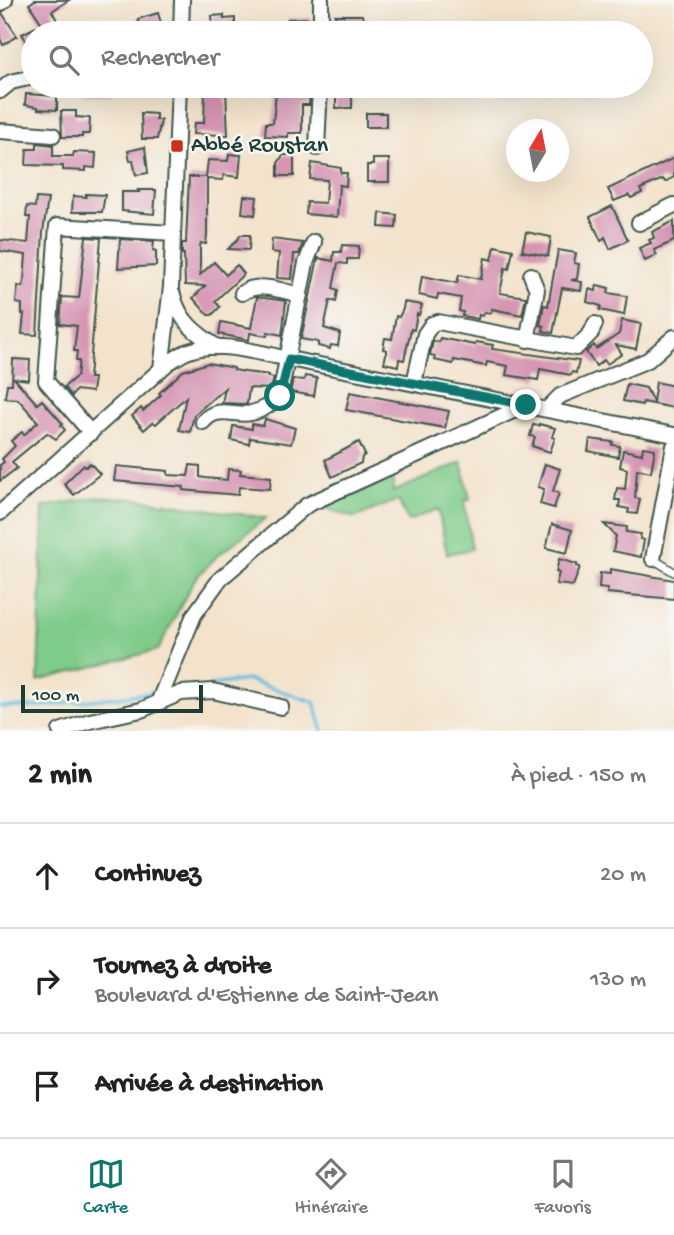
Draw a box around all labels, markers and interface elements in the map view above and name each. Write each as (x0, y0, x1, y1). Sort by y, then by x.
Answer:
search box (21, 21, 653, 98)
icon: search (45, 41, 83, 79)
text: Rechercher (101, 44, 219, 75)
north arrow (506, 119, 569, 182)
place label: Abbé Roustan (191, 132, 329, 161)
marker: Abbé Roustan (169, 138, 185, 154)
route start (264, 380, 295, 411)
route end (510, 389, 541, 420)
scale bar (21, 682, 203, 714)
text: 100 m (32, 685, 79, 708)
text: 2 min (28, 759, 92, 794)
text: À pied · 150 m (511, 763, 646, 790)
icon: ahead (28, 857, 66, 895)
text: Continuez (95, 860, 201, 891)
text: 20 m (600, 862, 646, 889)
text: Tournez à droite (95, 952, 272, 983)
icon: right (28, 962, 66, 1000)
text: 130 m (590, 967, 646, 994)
text: Boulevard d'Estienne de Saint-Jean (95, 983, 438, 1010)
icon: arrive (28, 1067, 66, 1105)
text: Arrivée à destination (95, 1070, 323, 1101)
tab: Carte (83, 1155, 128, 1220)
tab: Itinéraire (295, 1155, 368, 1220)
tab: Favoris (534, 1155, 591, 1220)

